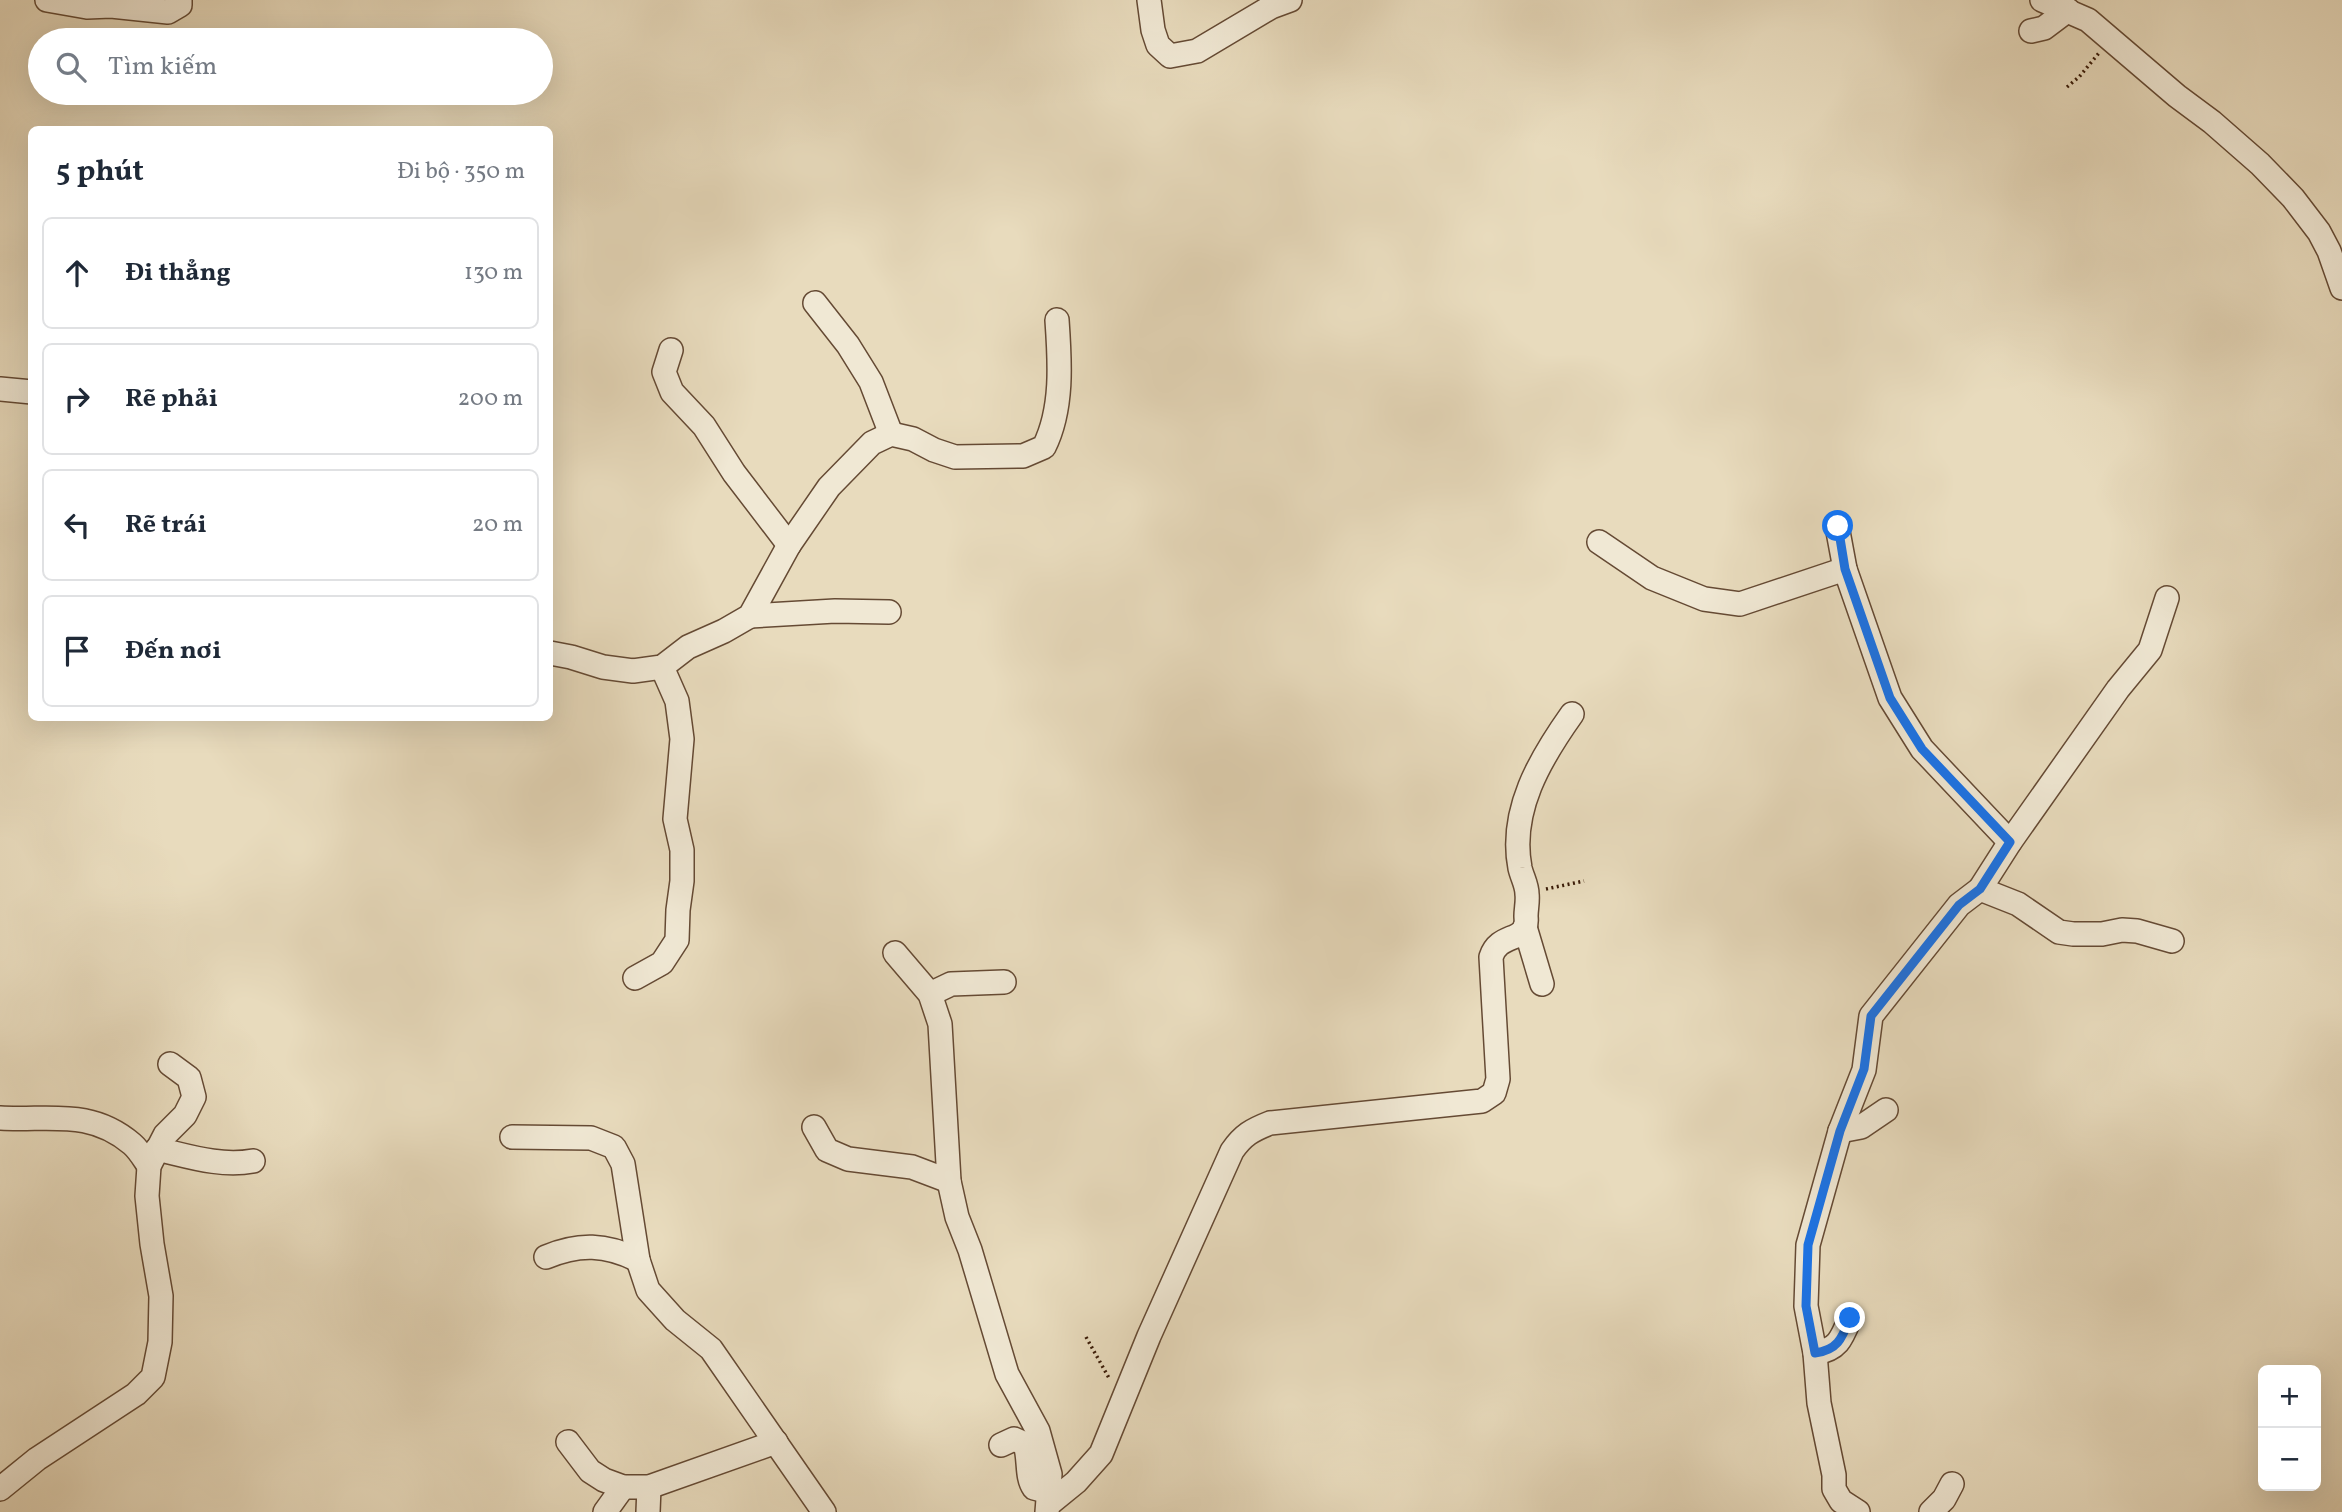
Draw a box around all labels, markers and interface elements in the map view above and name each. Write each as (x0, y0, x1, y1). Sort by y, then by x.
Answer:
search box (28, 28, 553, 105)
icon: search (52, 48, 90, 86)
text: Tìm kiếm (108, 49, 217, 85)
text: 5 phút (56, 151, 144, 193)
text: Đi bộ · 350 m (397, 156, 525, 188)
icon: ahead (58, 254, 96, 292)
text: Đi thẳng (125, 255, 231, 291)
text: 130 m (464, 257, 523, 289)
icon: right (58, 380, 96, 418)
text: Rẽ phải (125, 381, 218, 417)
text: 200 m (458, 383, 523, 415)
icon: left (58, 506, 96, 544)
text: Rẽ trái (125, 507, 207, 543)
text: 20 m (472, 509, 523, 541)
route start (1822, 510, 1853, 541)
icon: arrive (58, 632, 96, 670)
text: Đến nơi (125, 633, 221, 669)
route end (1834, 1302, 1865, 1333)
map controls (2258, 1365, 2321, 1491)
button: + (2258, 1365, 2321, 1428)
button: − (2258, 1428, 2321, 1491)

